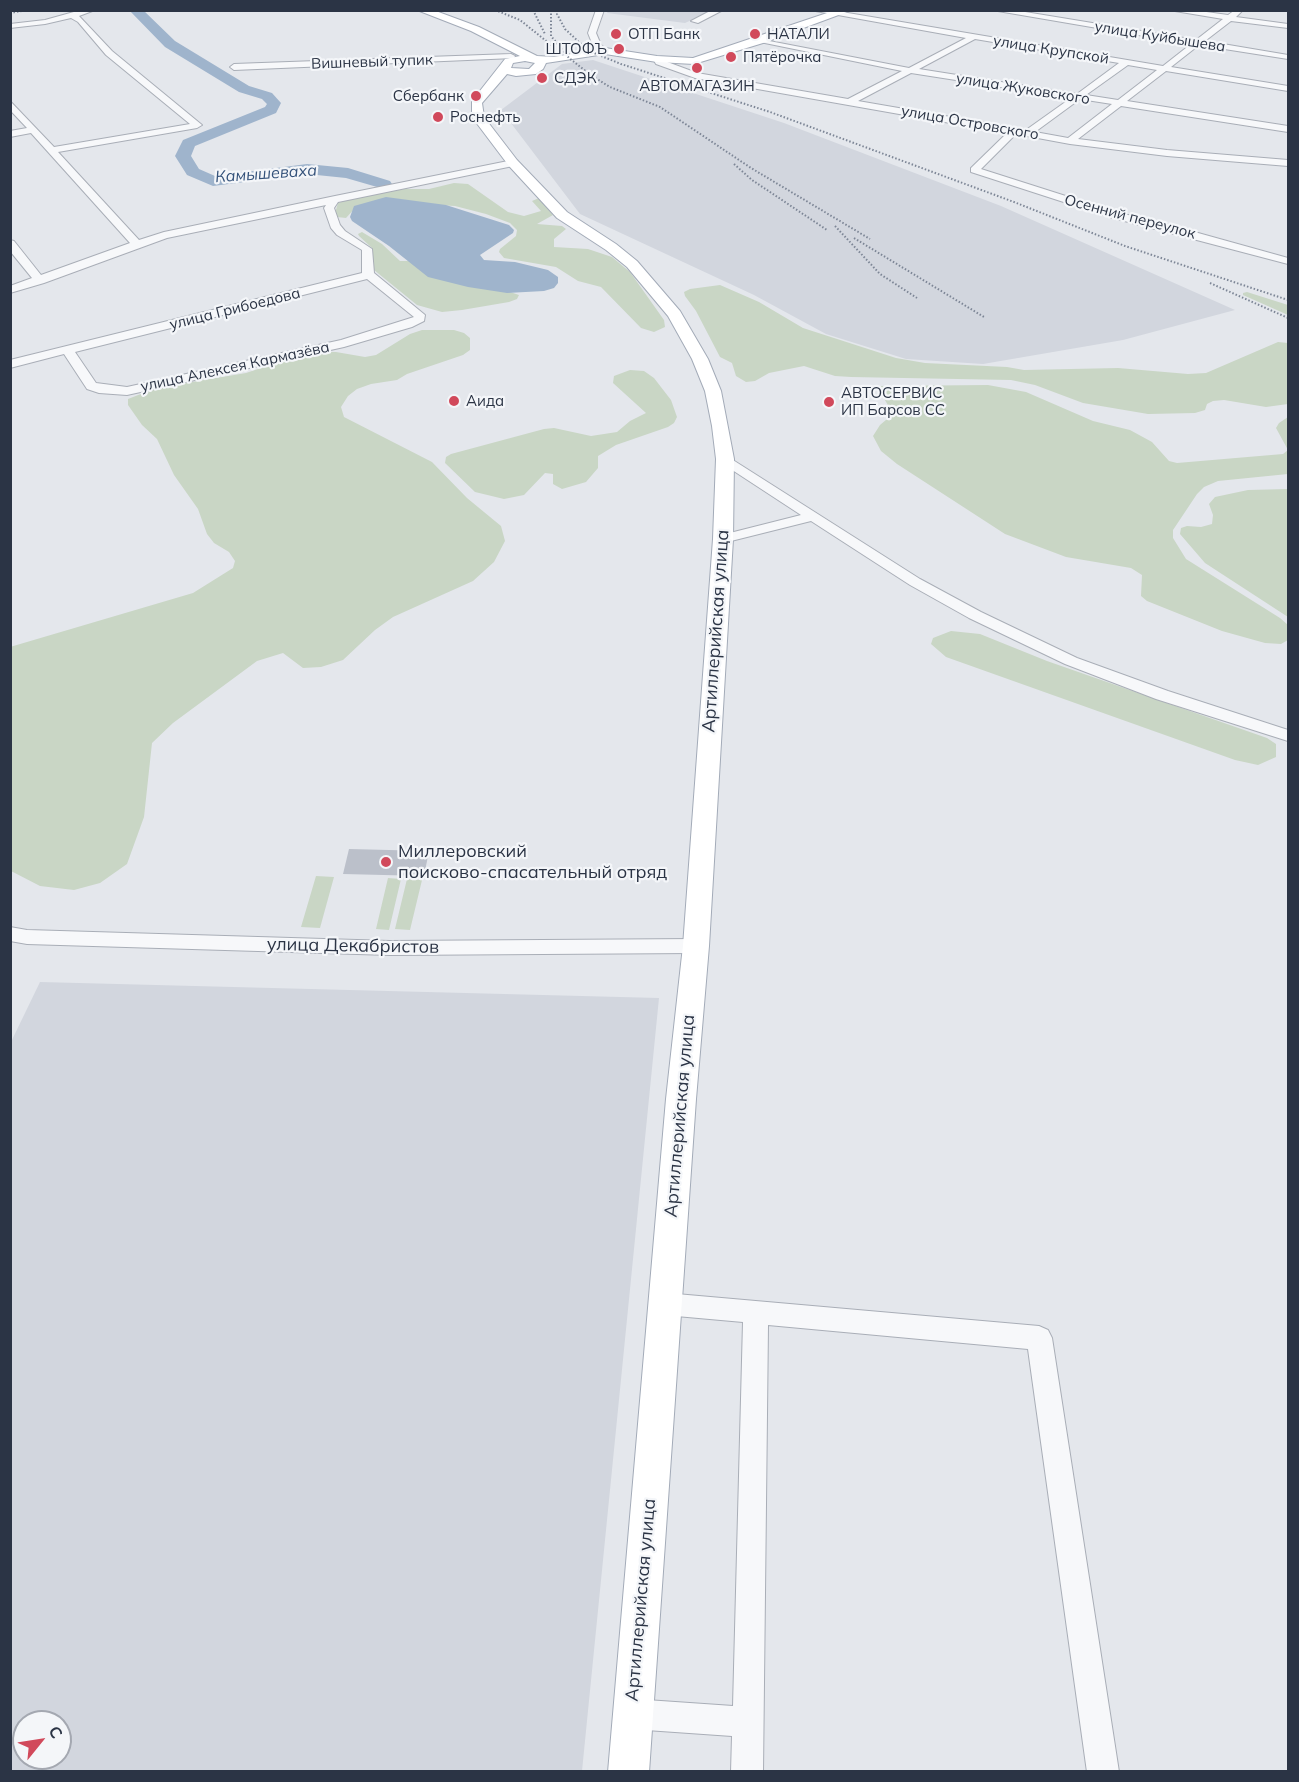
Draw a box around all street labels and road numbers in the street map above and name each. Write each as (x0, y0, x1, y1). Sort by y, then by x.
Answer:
street label: улица Куйбышева (1093, 18, 1227, 56)
street label: улица Крупской (992, 32, 1110, 68)
street label: Вишневый тупик (311, 51, 433, 73)
street label: улица Жуковского (955, 70, 1091, 108)
street label: улица Островского (900, 102, 1040, 144)
street label: Осенний переулок (1062, 191, 1198, 243)
street label: улица Грибоедова (168, 284, 302, 334)
street label: улица Алексея Кармазёва (139, 338, 331, 396)
street label: Артиллерийская улица (698, 529, 734, 733)
street label: улица Декабристов (267, 934, 439, 958)
street label: Артиллерийская улица (660, 1014, 700, 1218)
street label: Артиллерийская улица (621, 1498, 661, 1702)

